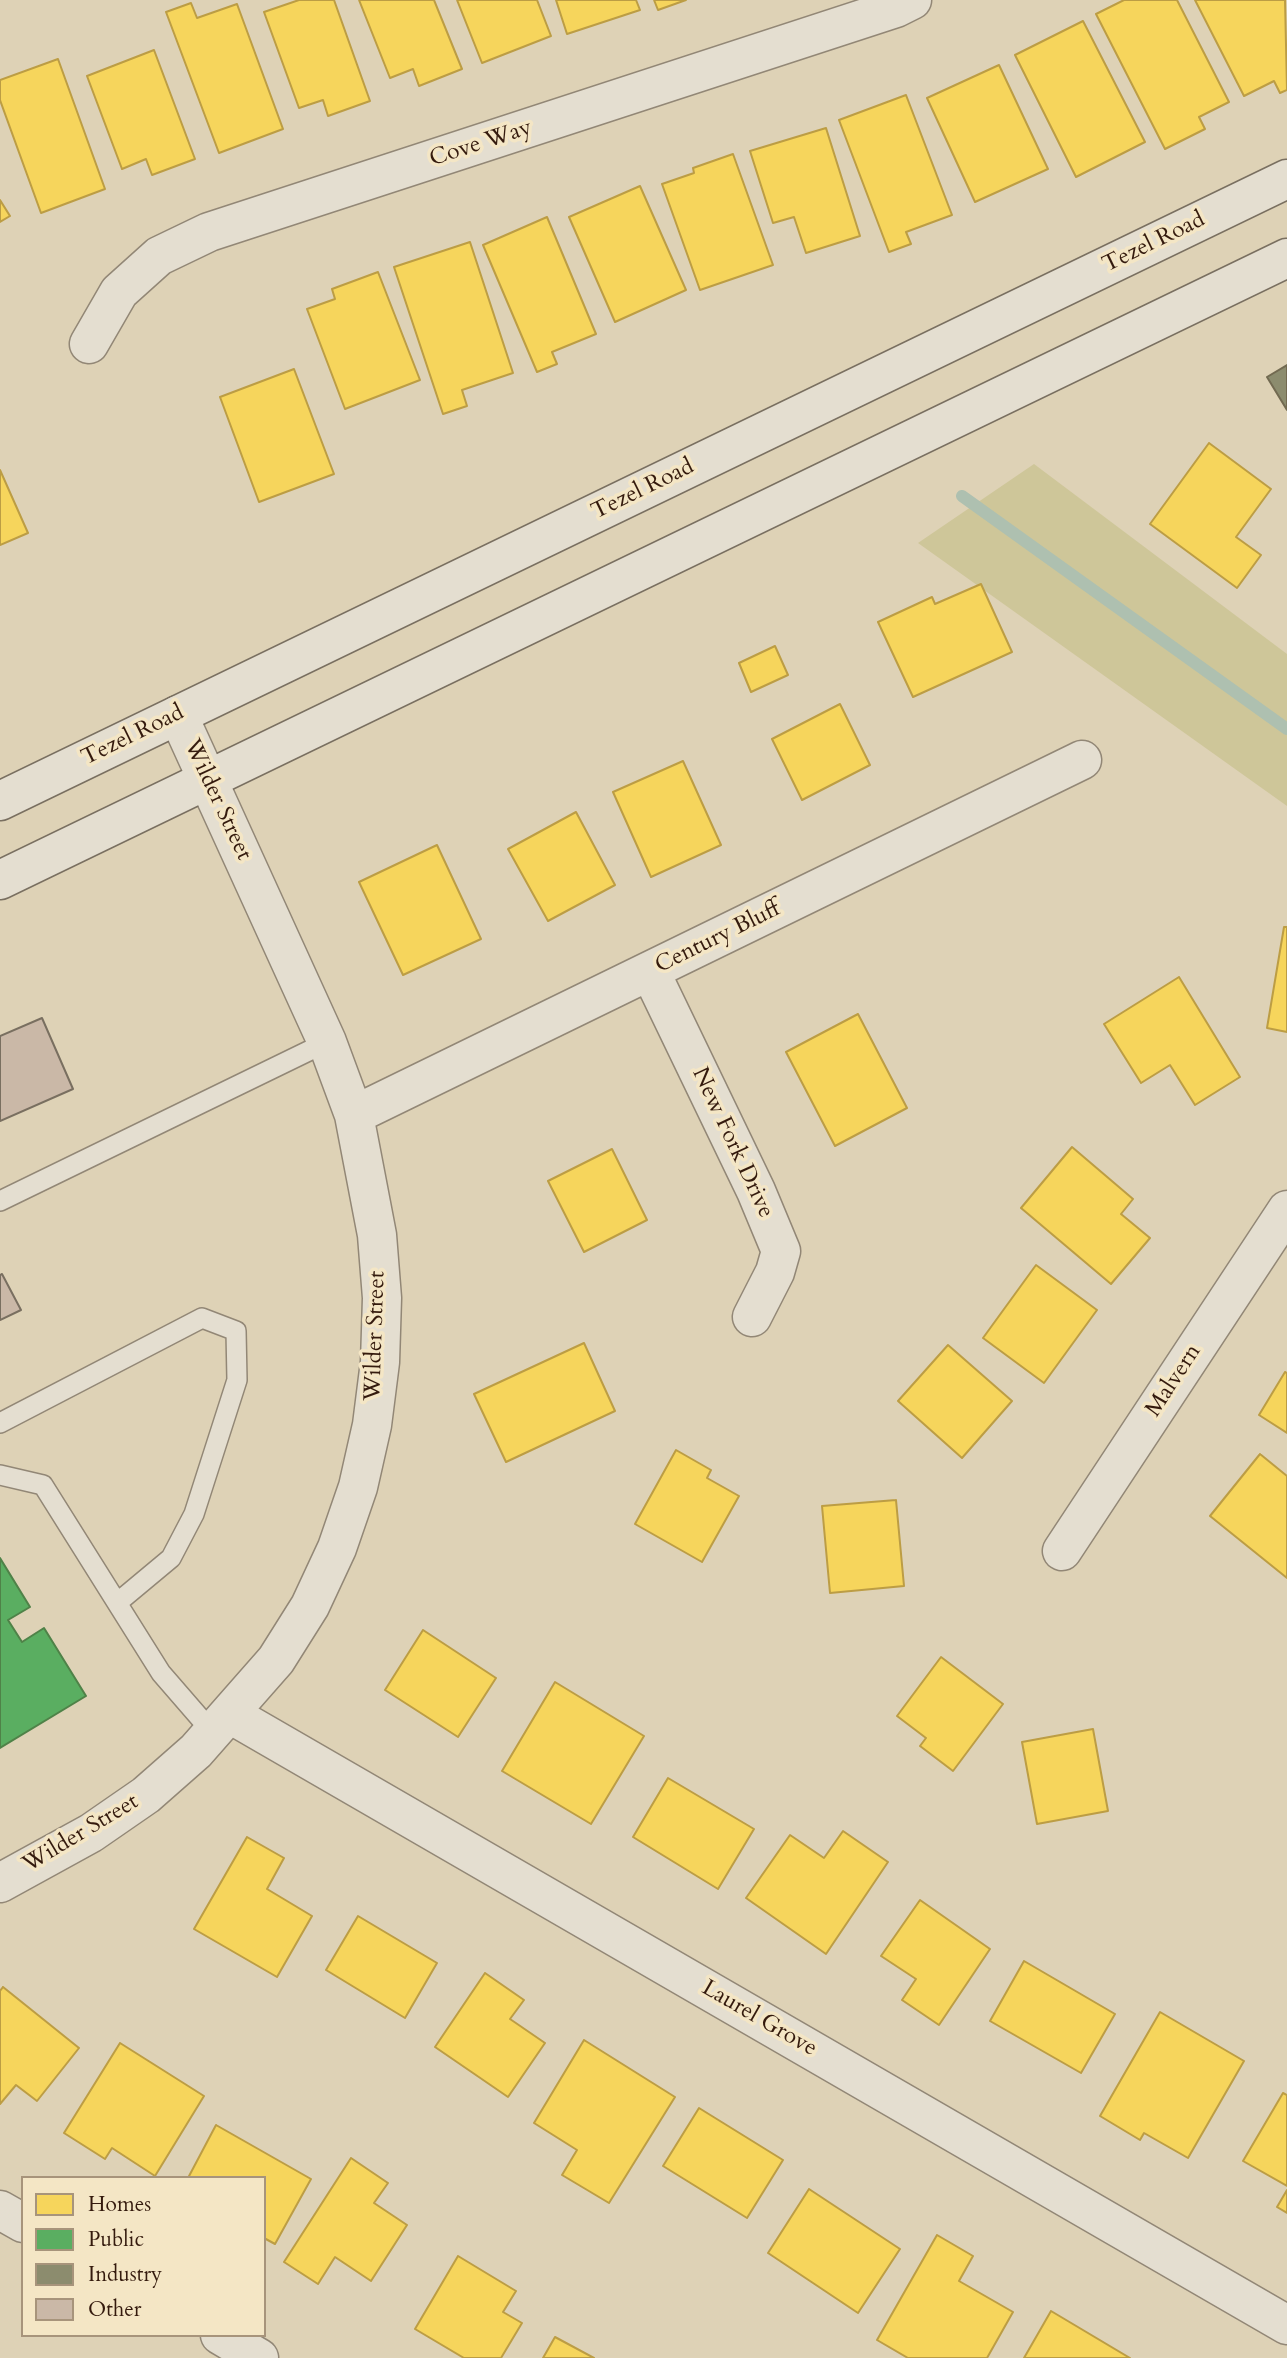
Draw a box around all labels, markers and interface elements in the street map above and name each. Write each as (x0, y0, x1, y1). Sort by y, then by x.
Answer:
street label: Cove Way (426, 115, 536, 173)
street label: Tezel Road (1098, 206, 1210, 280)
street label: Tezel Road (587, 453, 699, 527)
street label: Tezel Road (77, 699, 189, 773)
street label: Wilder Street (177, 735, 257, 865)
street label: Century Bluff (651, 896, 785, 980)
street label: New Fork Drive (685, 1063, 779, 1223)
street label: Wilder Street (360, 1270, 392, 1402)
street label: Malvern (1140, 1340, 1208, 1422)
street label: Wilder Street (18, 1789, 144, 1879)
street label: Laurel Grove (696, 1975, 822, 2063)
legend (21, 2176, 266, 2337)
text: Homes (88, 2190, 151, 2219)
text: Public (88, 2225, 144, 2254)
text: Industry (88, 2260, 162, 2289)
text: Other (88, 2295, 142, 2324)

